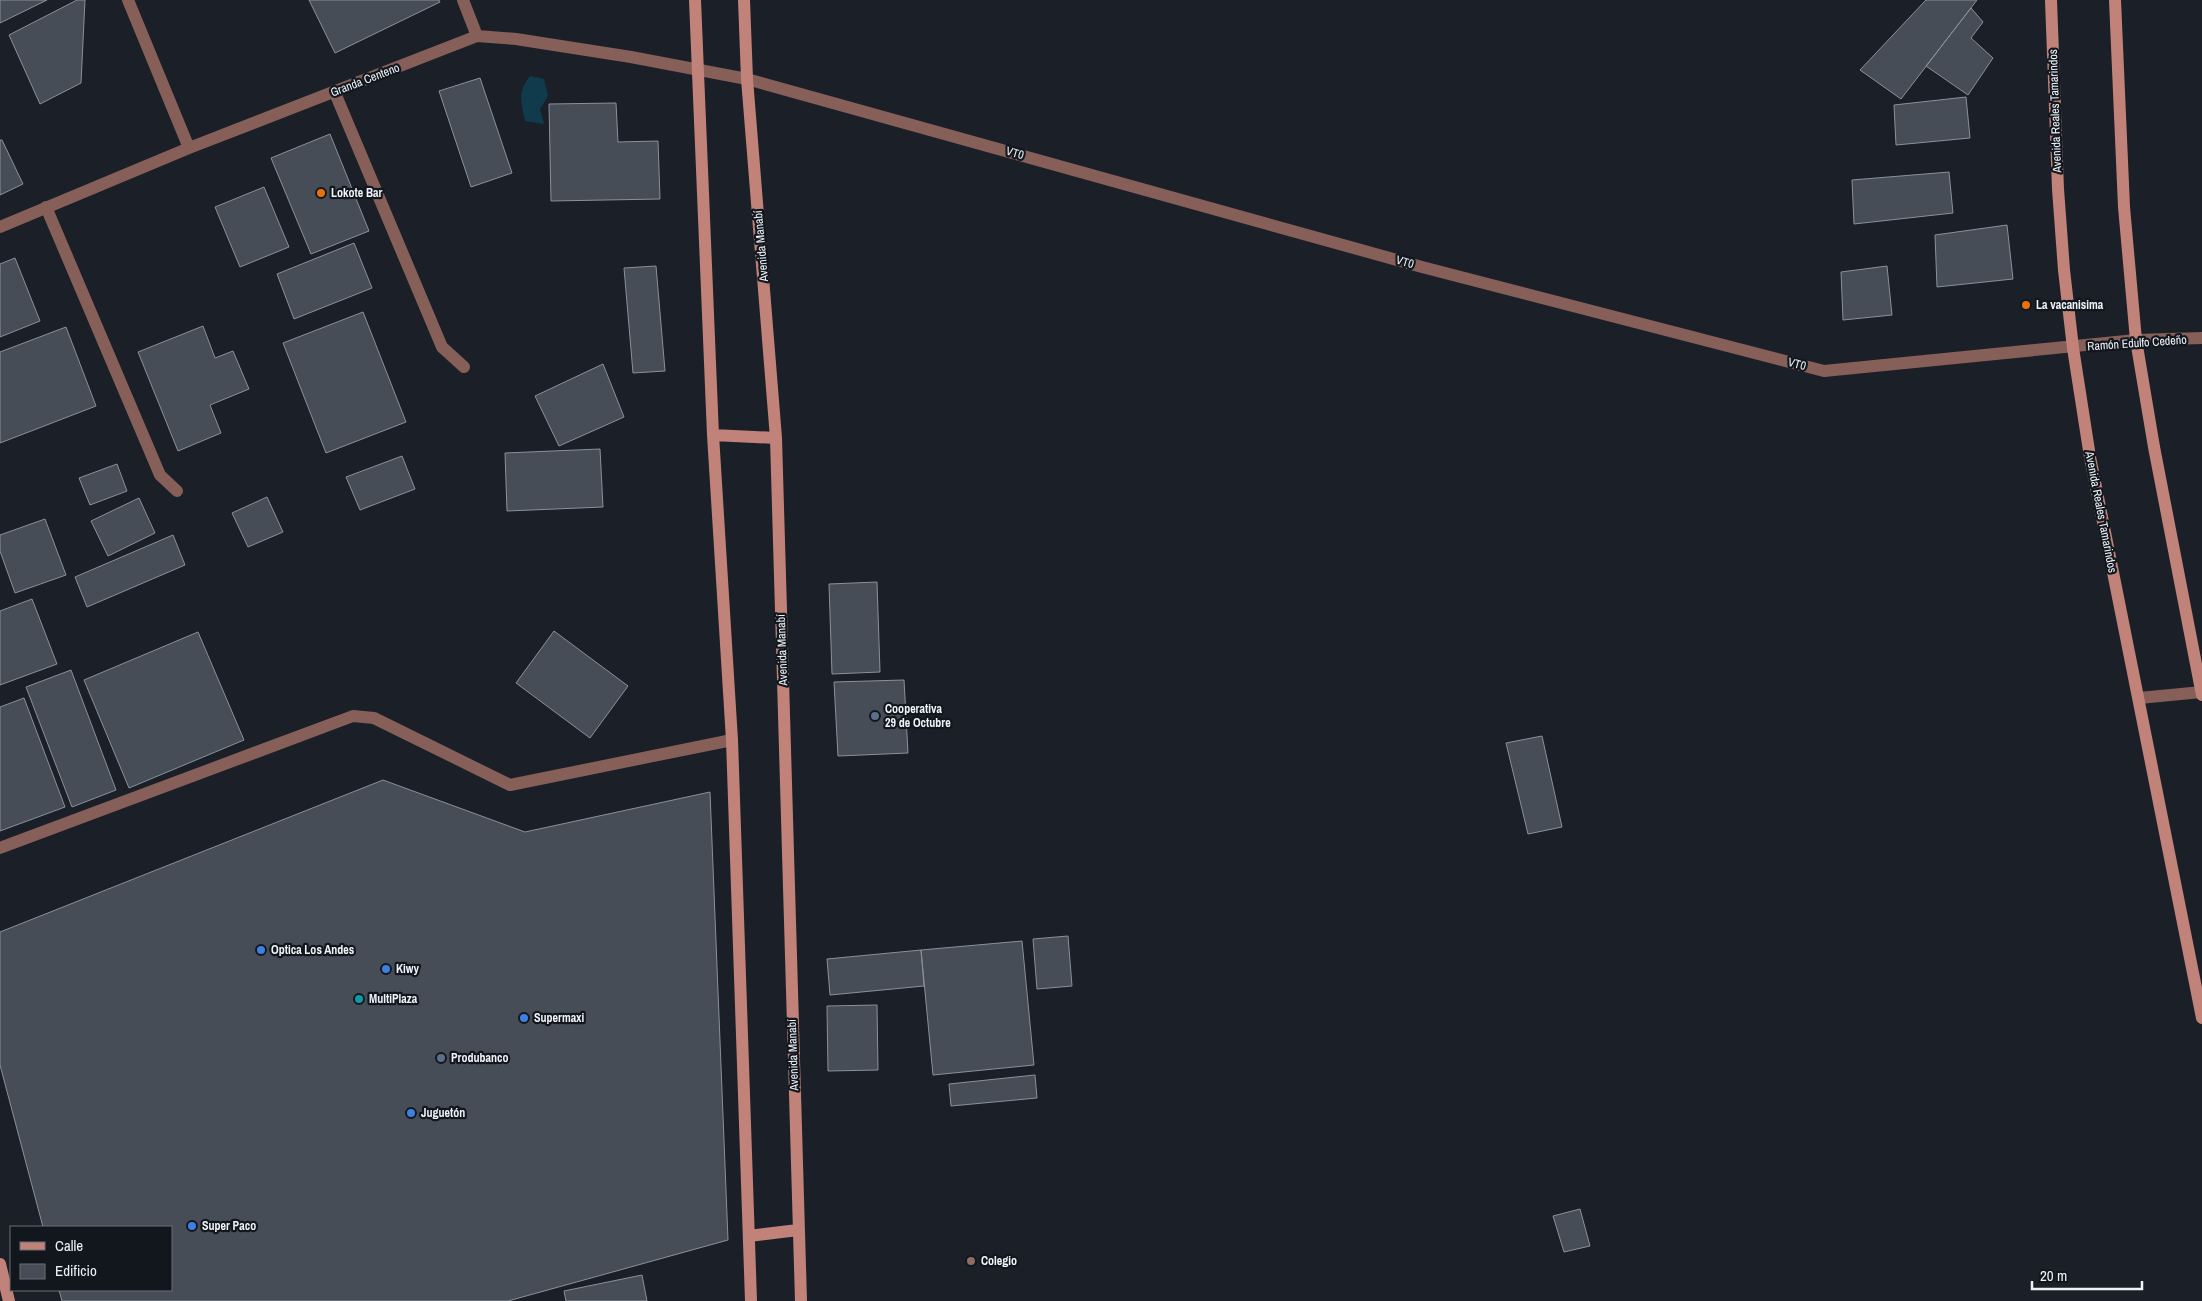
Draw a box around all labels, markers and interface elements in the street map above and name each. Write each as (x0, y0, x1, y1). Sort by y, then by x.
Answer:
street label: Avenida Reales Tamarindos (2045, 49, 2065, 174)
street label: Granda Centeno (328, 59, 402, 101)
street label: VT0 (1004, 143, 1026, 163)
place label: Lokote Bar (331, 185, 383, 201)
marker: Lokote Bar (315, 187, 327, 199)
street label: Avenida Manabí (750, 209, 772, 283)
street label: VT0 (1394, 252, 1416, 272)
place label: La vacanisima (2036, 297, 2104, 313)
marker: La vacanisima (2020, 299, 2032, 311)
street label: Ramón Edulfo Cedeño (2087, 332, 2187, 354)
street label: VT0 (1786, 354, 1808, 374)
street label: Avenida Reales Tamarindos (2081, 449, 2121, 574)
street label: Avenida Manabí (773, 614, 791, 687)
place label: Cooperativa 29 de Octubre (885, 701, 951, 731)
marker: Cooperativa 29 de Octubre (869, 710, 881, 722)
place label: Optica Los Andes (271, 942, 355, 958)
marker: Optica Los Andes (255, 944, 267, 956)
place label: Kiwy (396, 961, 419, 977)
marker: Kiwy (380, 963, 392, 975)
place label: MultiPlaza (369, 991, 418, 1007)
marker: MultiPlaza (353, 993, 365, 1005)
place label: Supermaxi (534, 1010, 585, 1026)
marker: Supermaxi (518, 1012, 530, 1024)
street label: Avenida Manabí (784, 1019, 802, 1092)
place label: Produbanco (451, 1050, 508, 1066)
marker: Produbanco (435, 1052, 447, 1064)
place label: Juguetón (421, 1105, 465, 1121)
marker: Juguetón (405, 1107, 417, 1119)
place label: Super Paco (202, 1218, 256, 1234)
marker: Super Paco (186, 1220, 198, 1232)
legend (10, 1226, 172, 1291)
text: Calle (55, 1235, 83, 1256)
place label: Colegio (981, 1253, 1017, 1269)
marker: Colegio (965, 1255, 977, 1267)
scale bar (2032, 1258, 2142, 1290)
text: Edificio (55, 1260, 97, 1281)
text: 20 m (2040, 1265, 2067, 1286)

